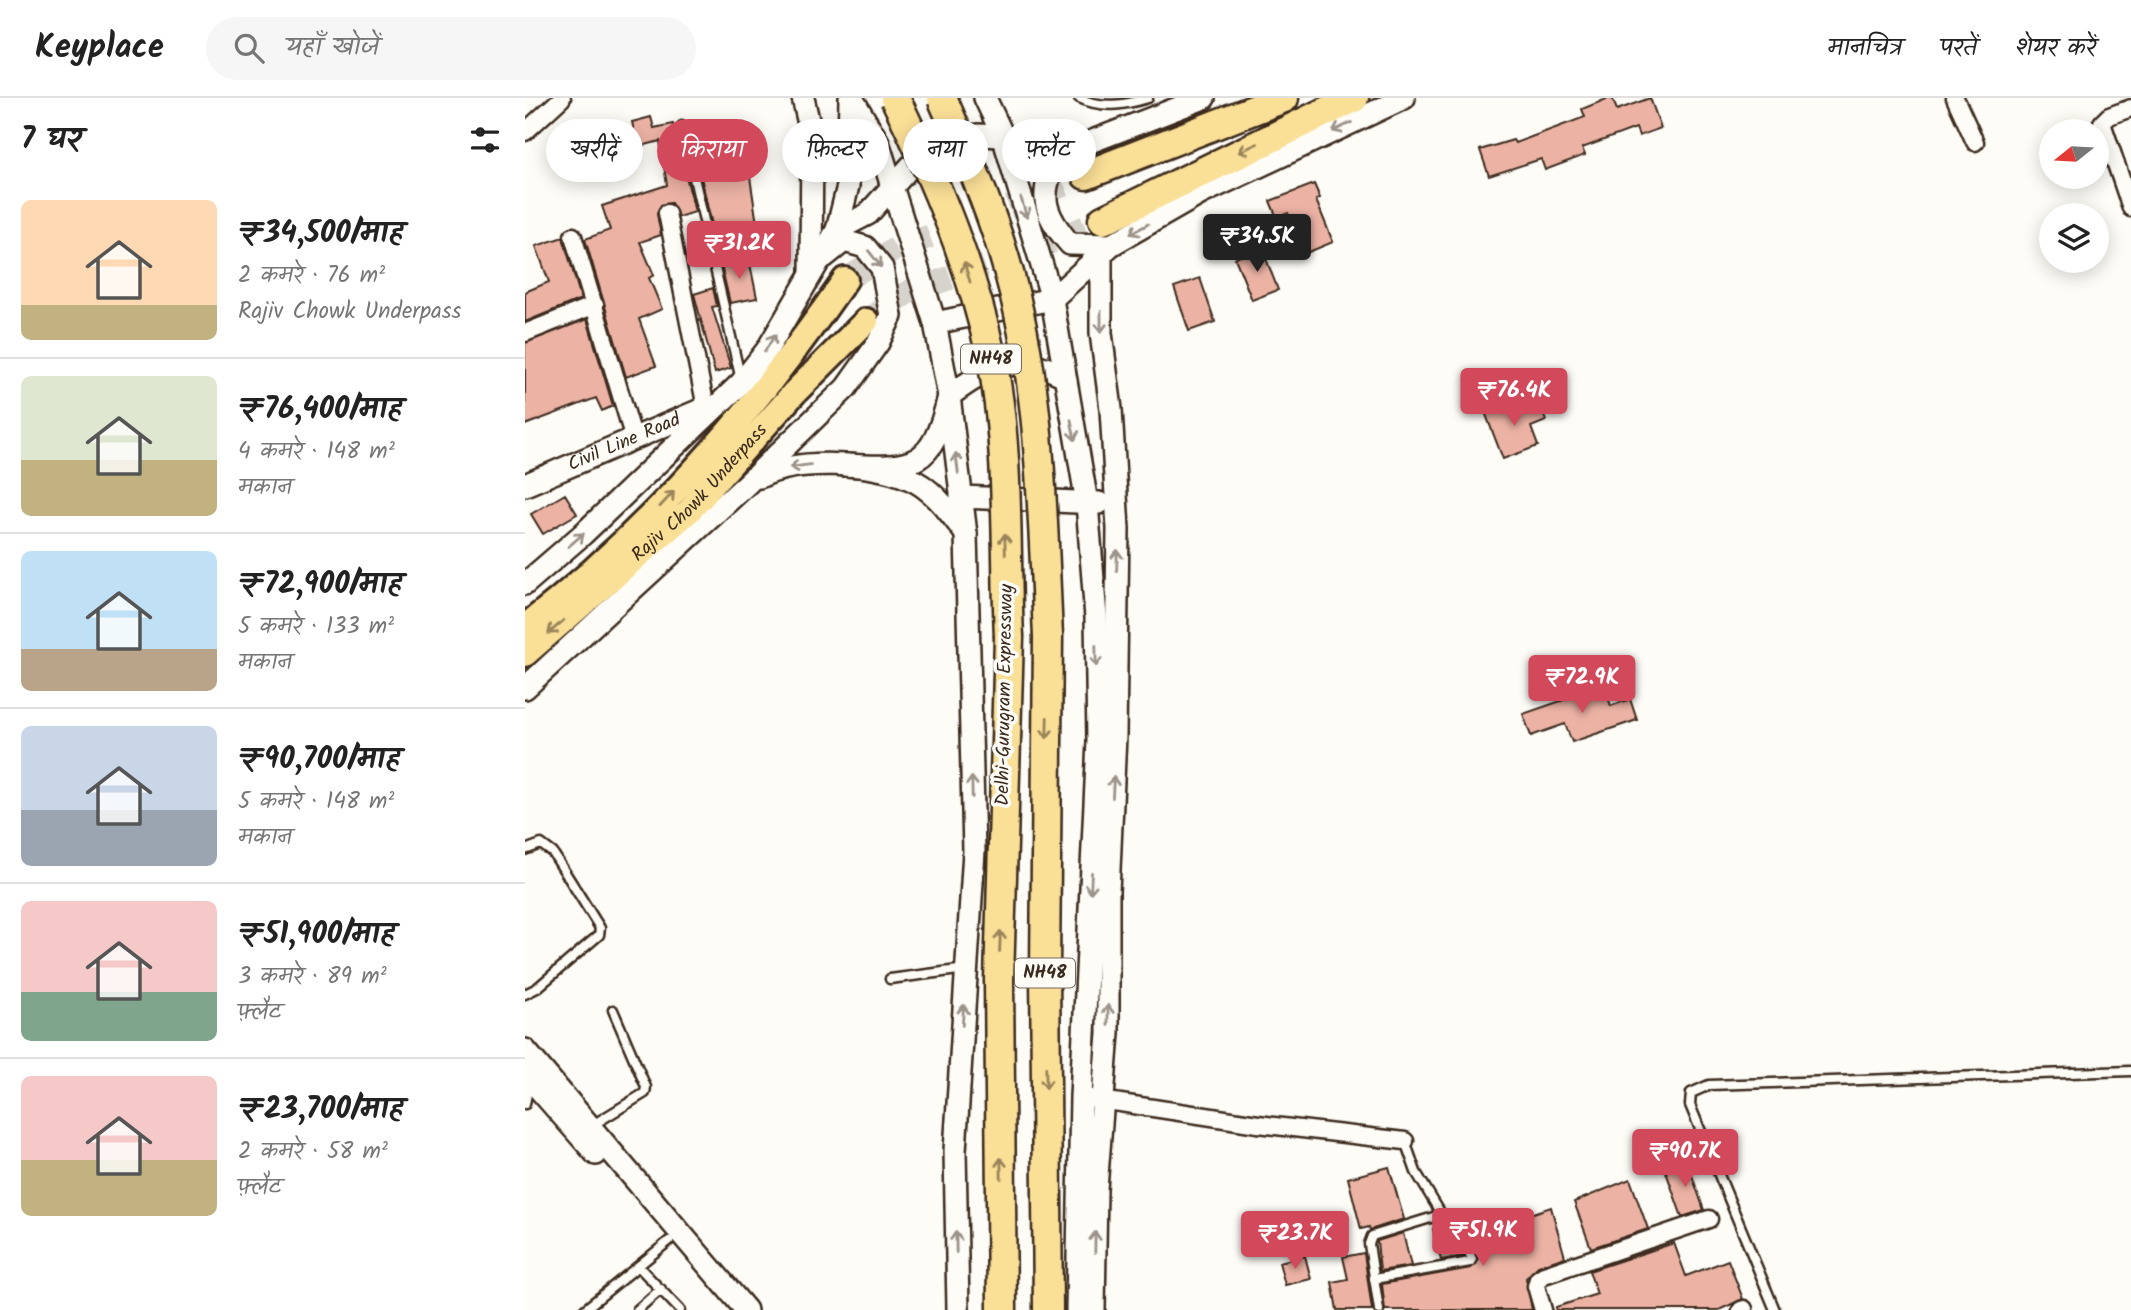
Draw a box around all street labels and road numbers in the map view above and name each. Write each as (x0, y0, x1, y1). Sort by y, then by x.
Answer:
road number: NH48 (961, 344, 1021, 374)
street label: Civil Line Road (563, 405, 686, 480)
street label: Rajiv Chowk Underpass (625, 417, 775, 570)
street label: Delhi-Gurugram Expressway (988, 583, 1022, 806)
road number: NH48 (1015, 958, 1075, 988)

